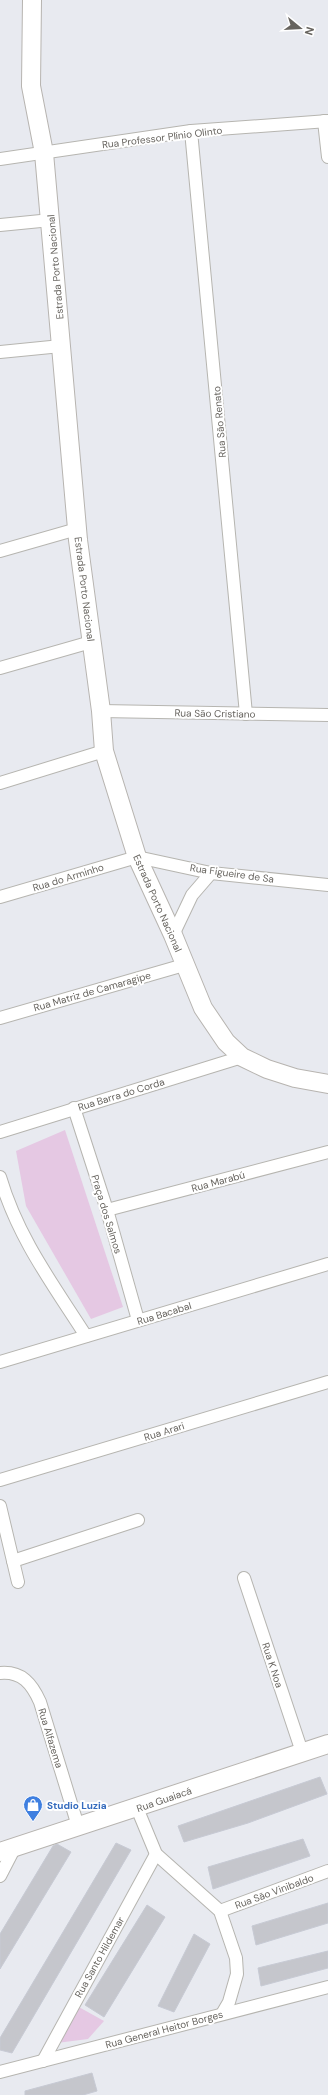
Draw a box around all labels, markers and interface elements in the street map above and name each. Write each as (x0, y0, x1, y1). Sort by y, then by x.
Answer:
north arrow (280, 8, 320, 48)
text: N (302, 25, 317, 37)
street label: Rua Professor Plínio Olinto (101, 124, 223, 151)
street label: Estrada Porto Nacional (44, 214, 67, 320)
street label: Rua São Renato (210, 386, 229, 458)
street label: Estrada Porto Nacional (72, 536, 97, 642)
street label: Rua São Cristiano (174, 706, 256, 721)
street label: Estrada Porto Nacional (130, 853, 185, 954)
street label: Rua do Arminho (31, 860, 105, 894)
street label: Rua Figueire de Sa (189, 861, 275, 886)
street label: Rua Matriz de Camaragipe (32, 968, 153, 1014)
street label: Rua Barra do Corda (76, 1075, 166, 1114)
street label: Rua Marabú (190, 1168, 247, 1195)
street label: Praça dos Salmos (88, 1173, 125, 1255)
street label: Rua Bacabal (135, 1299, 193, 1328)
street label: Rua Arari (142, 1419, 186, 1444)
street label: Rua K Noa (259, 1641, 286, 1689)
street label: Rua Alfazema (35, 1707, 66, 1770)
street label: Rua Guaiacá (135, 1784, 193, 1815)
shop icon: Studio Luzia (22, 1794, 44, 1822)
place label: Studio Luzia (47, 1799, 107, 1812)
street label: Rua São Vinibaldo (233, 1871, 315, 1912)
street label: Rua Santo Hildemar (72, 1914, 127, 2000)
street label: Rua General Heitor Borges (104, 2008, 224, 2051)

